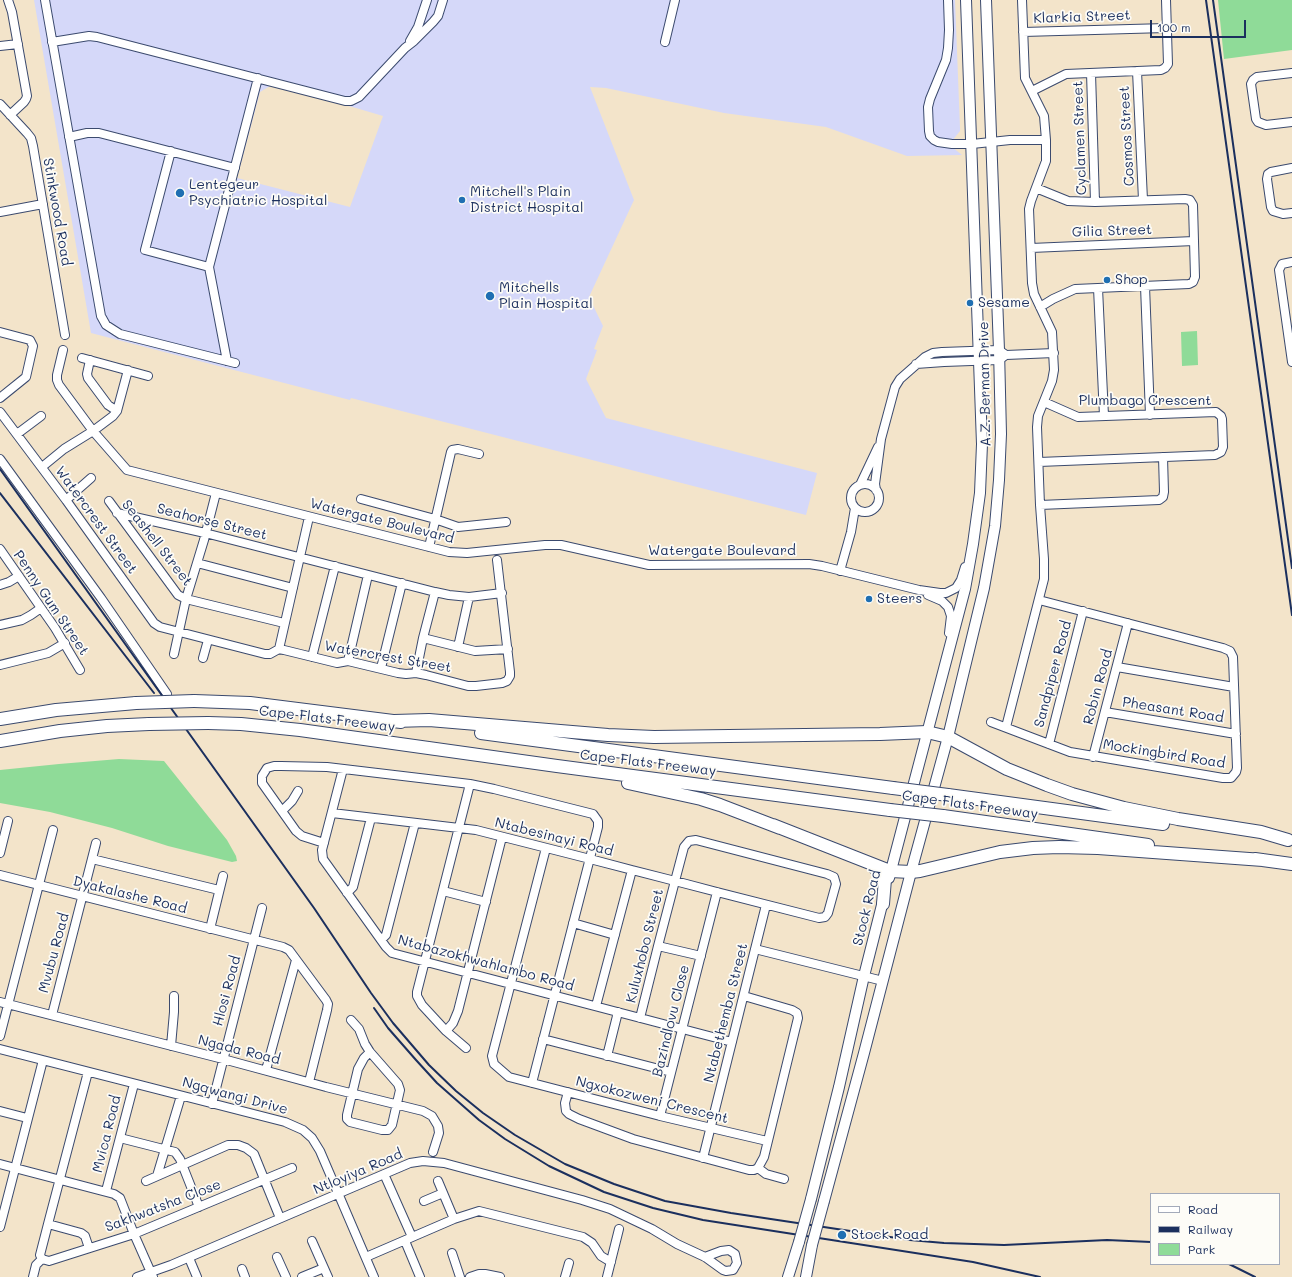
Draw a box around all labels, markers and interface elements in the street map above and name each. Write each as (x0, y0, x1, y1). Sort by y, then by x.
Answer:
street label: Klarkia Street (1033, 7, 1131, 27)
scale bar (1152, 12, 1248, 38)
text: 100 m (1157, 19, 1191, 35)
street label: Cyclamen Street (1070, 81, 1090, 195)
street label: Cosmos Street (1116, 85, 1138, 187)
street label: Stinkwood Road (39, 157, 75, 267)
place label: Lentegeur Psychiatric Hospital (189, 177, 327, 210)
place label: Mitchell's Plain District Hospital (470, 184, 583, 216)
marker: Lentegeur Psychiatric Hospital (174, 187, 186, 199)
marker: Mitchell's Plain District Hospital (457, 195, 467, 205)
street label: Gilia Street (1072, 221, 1152, 241)
place label: Shop (1115, 272, 1148, 288)
marker: Shop (1102, 275, 1112, 285)
place label: Mitchells Plain Hospital (499, 280, 593, 312)
marker: Mitchells Plain Hospital (484, 290, 496, 302)
place label: Sesame (978, 295, 1030, 311)
marker: Sesame (965, 298, 975, 308)
street label: A.Z. Berman Drive (976, 321, 994, 447)
street label: Plumbago Crescent (1079, 393, 1211, 409)
street label: Watercrest Street (51, 463, 141, 577)
street label: Watergate Boulevard (308, 495, 456, 547)
street label: Seashell Street (118, 497, 196, 589)
street label: Seahorse Street (155, 500, 269, 544)
street label: Watergate Boulevard (648, 543, 796, 559)
street label: Penny Gum Street (10, 547, 92, 659)
place label: Steers (877, 591, 922, 607)
marker: Steers (864, 594, 874, 604)
street label: Sandpiper Road (1031, 619, 1075, 729)
street label: Watercrest Street (323, 638, 453, 676)
street label: Robin Road (1080, 647, 1116, 727)
street label: Pheasant Road (1121, 694, 1225, 726)
street label: Cape Flats Freeway (258, 702, 396, 736)
street label: Mockingbird Road (1102, 736, 1226, 772)
street label: Cape Flats Freeway (579, 746, 717, 780)
street label: Cape Flats Freeway (901, 787, 1039, 823)
street label: Ntabesinayi Road (493, 814, 615, 860)
street label: Stock Road (849, 868, 885, 948)
street label: Dyakalashe Road (71, 873, 189, 917)
street label: Kuluxhobo Street (623, 887, 667, 1005)
street label: Mvubu Road (35, 911, 73, 995)
street label: Ntabazokhwahlambo Road (396, 931, 576, 995)
street label: Ntabethemba Street (701, 941, 751, 1085)
street label: Hlosi Road (210, 954, 244, 1028)
street label: Bazindlovu Close (649, 963, 693, 1079)
street label: Ngada Road (196, 1032, 282, 1068)
street label: Ngxokozweni Crescent (574, 1073, 730, 1127)
street label: Ngqwangi Drive (180, 1074, 290, 1118)
street label: Mvica Road (89, 1094, 125, 1174)
street label: Ntloyiya Road (311, 1146, 405, 1198)
street label: Sakhwatsha Close (103, 1176, 223, 1236)
legend (1150, 1193, 1280, 1265)
text: Road (1188, 1201, 1218, 1217)
text: Railway (1188, 1221, 1233, 1237)
place label: Stock Road (851, 1227, 928, 1243)
marker: Stock Road (836, 1229, 848, 1241)
text: Park (1188, 1241, 1215, 1257)

